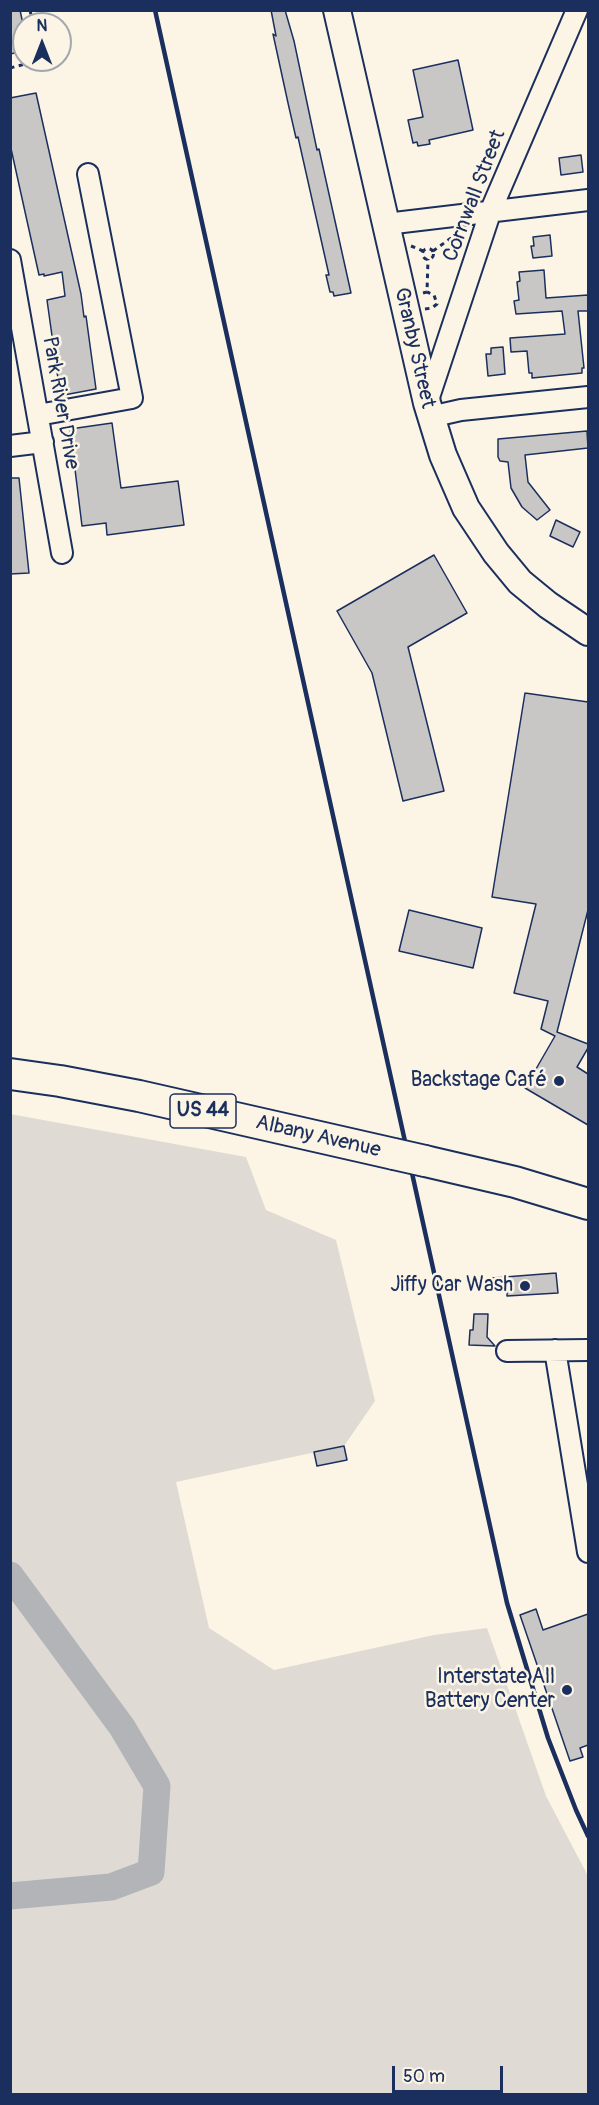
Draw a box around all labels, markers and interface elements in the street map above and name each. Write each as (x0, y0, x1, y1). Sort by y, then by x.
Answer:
north arrow (12, 12, 72, 72)
text: N (37, 16, 47, 36)
street label: Cornwall Street (438, 127, 512, 265)
street label: Granby Street (388, 285, 440, 411)
street label: Park River Drive (36, 335, 84, 471)
place label: Backstage Café (410, 1068, 547, 1094)
marker: Backstage Café (552, 1074, 566, 1088)
road number: US 44 (170, 1094, 236, 1128)
street label: Albany Avenue (253, 1110, 383, 1164)
place label: Jiffy Car Wash (390, 1273, 513, 1299)
marker: Jiffy Car Wash (518, 1279, 532, 1293)
place label: Interstate All Battery Center (425, 1665, 555, 1715)
marker: Interstate All Battery Center (560, 1683, 574, 1697)
scale bar (395, 2054, 506, 2092)
text: 50 m (403, 2065, 445, 2088)

